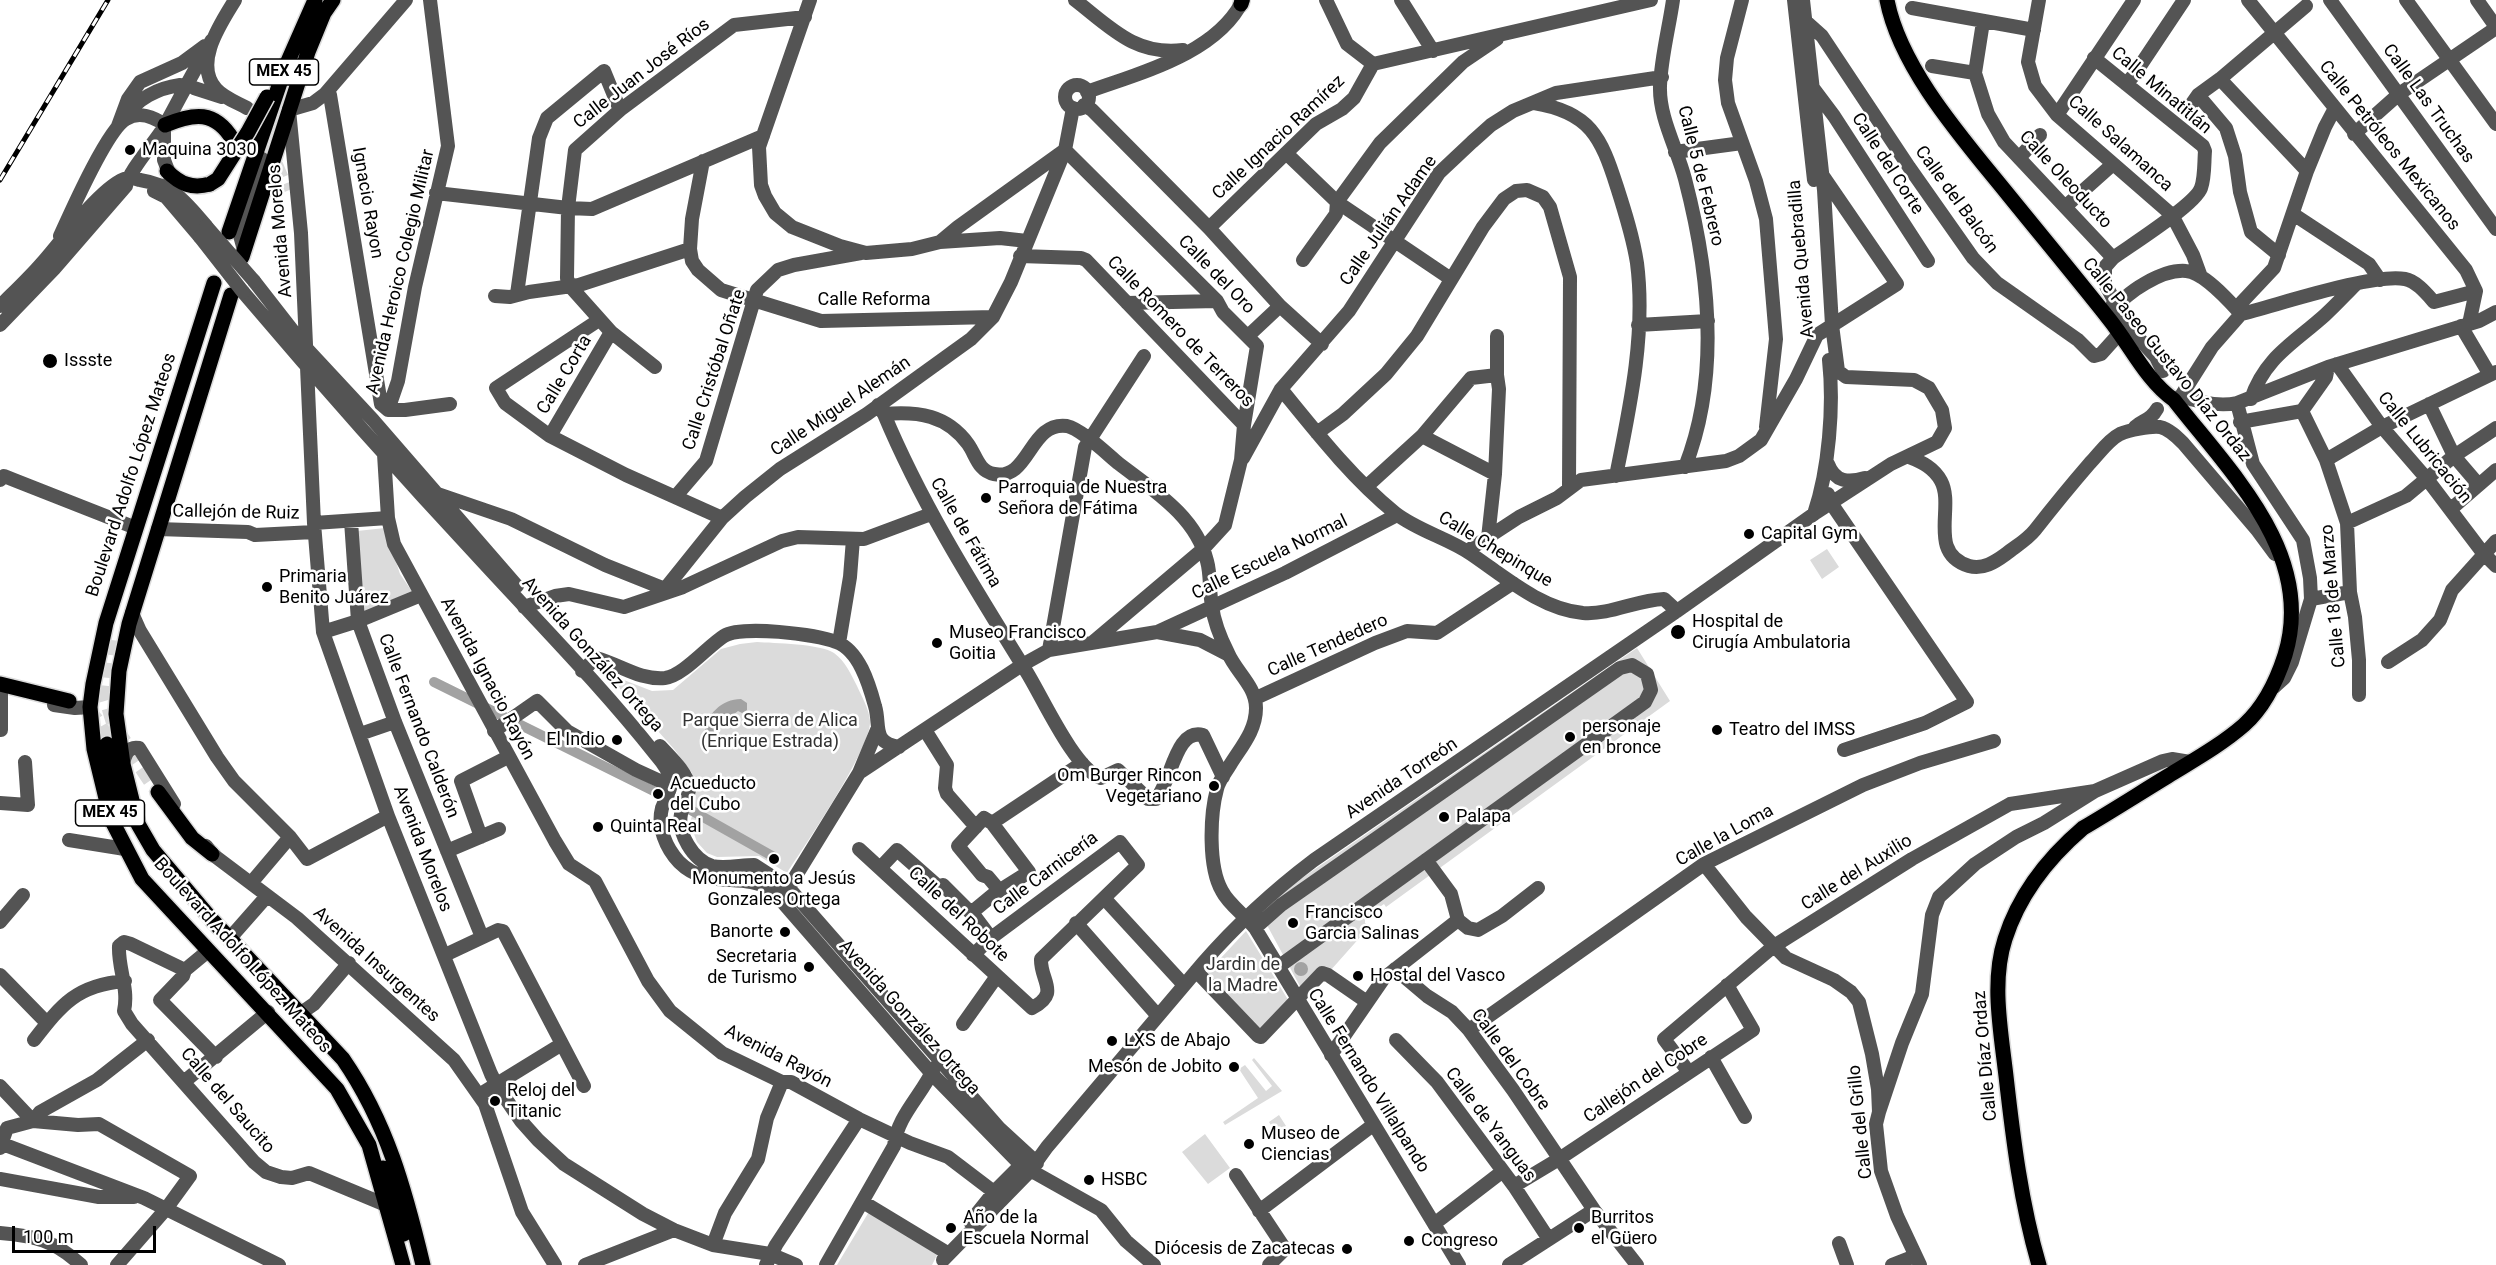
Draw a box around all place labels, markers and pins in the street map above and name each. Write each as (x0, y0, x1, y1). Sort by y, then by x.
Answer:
place label: Maquina 3030 (142, 139, 257, 161)
marker: Maquina 3030 (123, 143, 137, 157)
place label: Issste (64, 350, 112, 372)
marker: Issste (41, 352, 59, 370)
place label: Parroquia de Nuestra Señora de Fátima (998, 477, 1167, 520)
marker: Parroquia de Nuestra Señora de Fátima (979, 491, 993, 505)
place label: Capital Gym (1761, 523, 1858, 545)
marker: Capital Gym (1742, 527, 1756, 541)
place label: Primaria Benito Juárez (279, 566, 389, 608)
marker: Primaria Benito Juárez (260, 580, 274, 594)
place label: Hospital de Cirugía Ambulatoria (1692, 611, 1851, 654)
place label: Museo Francisco Goitia (949, 622, 1086, 664)
marker: Hospital de Cirugía Ambulatoria (1669, 623, 1687, 641)
marker: Museo Francisco Goitia (930, 636, 944, 650)
place label: personaje en bronce (1582, 716, 1661, 758)
place label: Teatro del IMSS (1729, 719, 1855, 741)
marker: Teatro del IMSS (1710, 723, 1724, 737)
place label: El Indio (546, 729, 605, 751)
marker: personaje en bronce (1563, 730, 1577, 744)
marker: El Indio (610, 733, 624, 747)
place label: Om Burger Rincon Vegetariano (1057, 765, 1202, 808)
place label: Acueducto del Cubo (670, 773, 756, 816)
marker: Om Burger Rincon Vegetariano (1207, 779, 1221, 793)
marker: Acueducto del Cubo (651, 787, 665, 801)
place label: Palapa (1456, 806, 1511, 828)
marker: Palapa (1437, 810, 1451, 824)
place label: Quinta Real (610, 816, 702, 838)
marker: Quinta Real (591, 820, 605, 834)
marker: Monumento a Jesús Gonzales Ortega (767, 852, 781, 866)
place label: Monumento a Jesús Gonzales Ortega (692, 868, 856, 910)
place label: Francisco Garcia Salinas (1305, 902, 1419, 944)
marker: Francisco Garcia Salinas (1286, 916, 1300, 930)
place label: Banorte (710, 921, 773, 943)
marker: Banorte (778, 925, 792, 939)
place label: Secretaria de Turismo (707, 946, 797, 988)
marker: Secretaria de Turismo (802, 960, 816, 974)
place label: Hostal del Vasco (1370, 965, 1505, 987)
marker: Hostal del Vasco (1351, 969, 1365, 983)
place label: LXS de Abajo (1124, 1030, 1231, 1052)
marker: LXS de Abajo (1105, 1034, 1119, 1048)
place label: Mesón de Jobito (1088, 1056, 1222, 1078)
marker: Mesón de Jobito (1227, 1060, 1241, 1074)
place label: Reloj del Titanic (507, 1080, 575, 1122)
marker: Reloj del Titanic (488, 1094, 502, 1108)
place label: Museo de Ciencias (1261, 1123, 1340, 1166)
marker: Museo de Ciencias (1242, 1137, 1256, 1151)
place label: HSBC (1101, 1169, 1147, 1191)
marker: HSBC (1082, 1173, 1096, 1187)
place label: Año de la Escuela Normal (963, 1207, 1089, 1250)
place label: Burritos el Güero (1591, 1207, 1657, 1250)
marker: Año de la Escuela Normal (944, 1221, 958, 1235)
marker: Burritos el Güero (1572, 1221, 1586, 1235)
place label: Congreso (1421, 1230, 1498, 1252)
marker: Congreso (1402, 1234, 1416, 1248)
place label: Diócesis de Zacatecas (1154, 1238, 1335, 1260)
marker: Diócesis de Zacatecas (1340, 1242, 1354, 1256)

